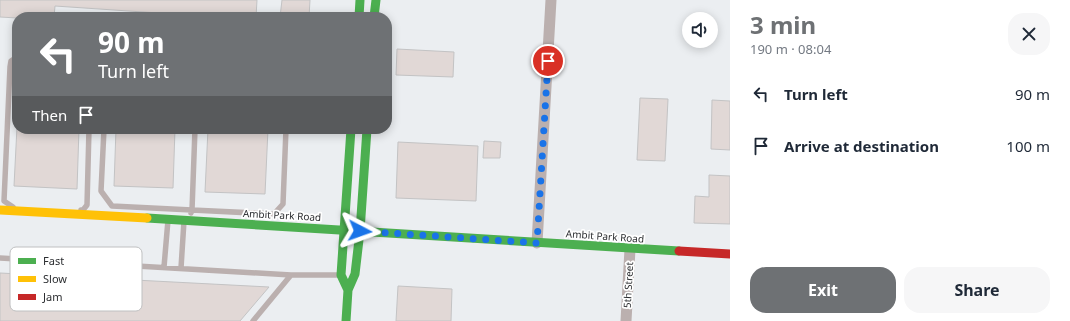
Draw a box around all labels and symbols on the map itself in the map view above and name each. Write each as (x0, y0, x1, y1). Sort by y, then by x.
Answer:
pin (531, 44, 565, 78)
street label: Ambit Park Road (242, 206, 322, 224)
position arrow (339, 210, 381, 252)
street label: Ambit Park Road (565, 226, 645, 246)
legend (10, 247, 142, 311)
text: Fast (43, 253, 64, 268)
street label: 5th Street (620, 261, 636, 308)
text: Slow (43, 271, 67, 286)
text: Jam (42, 289, 62, 304)

